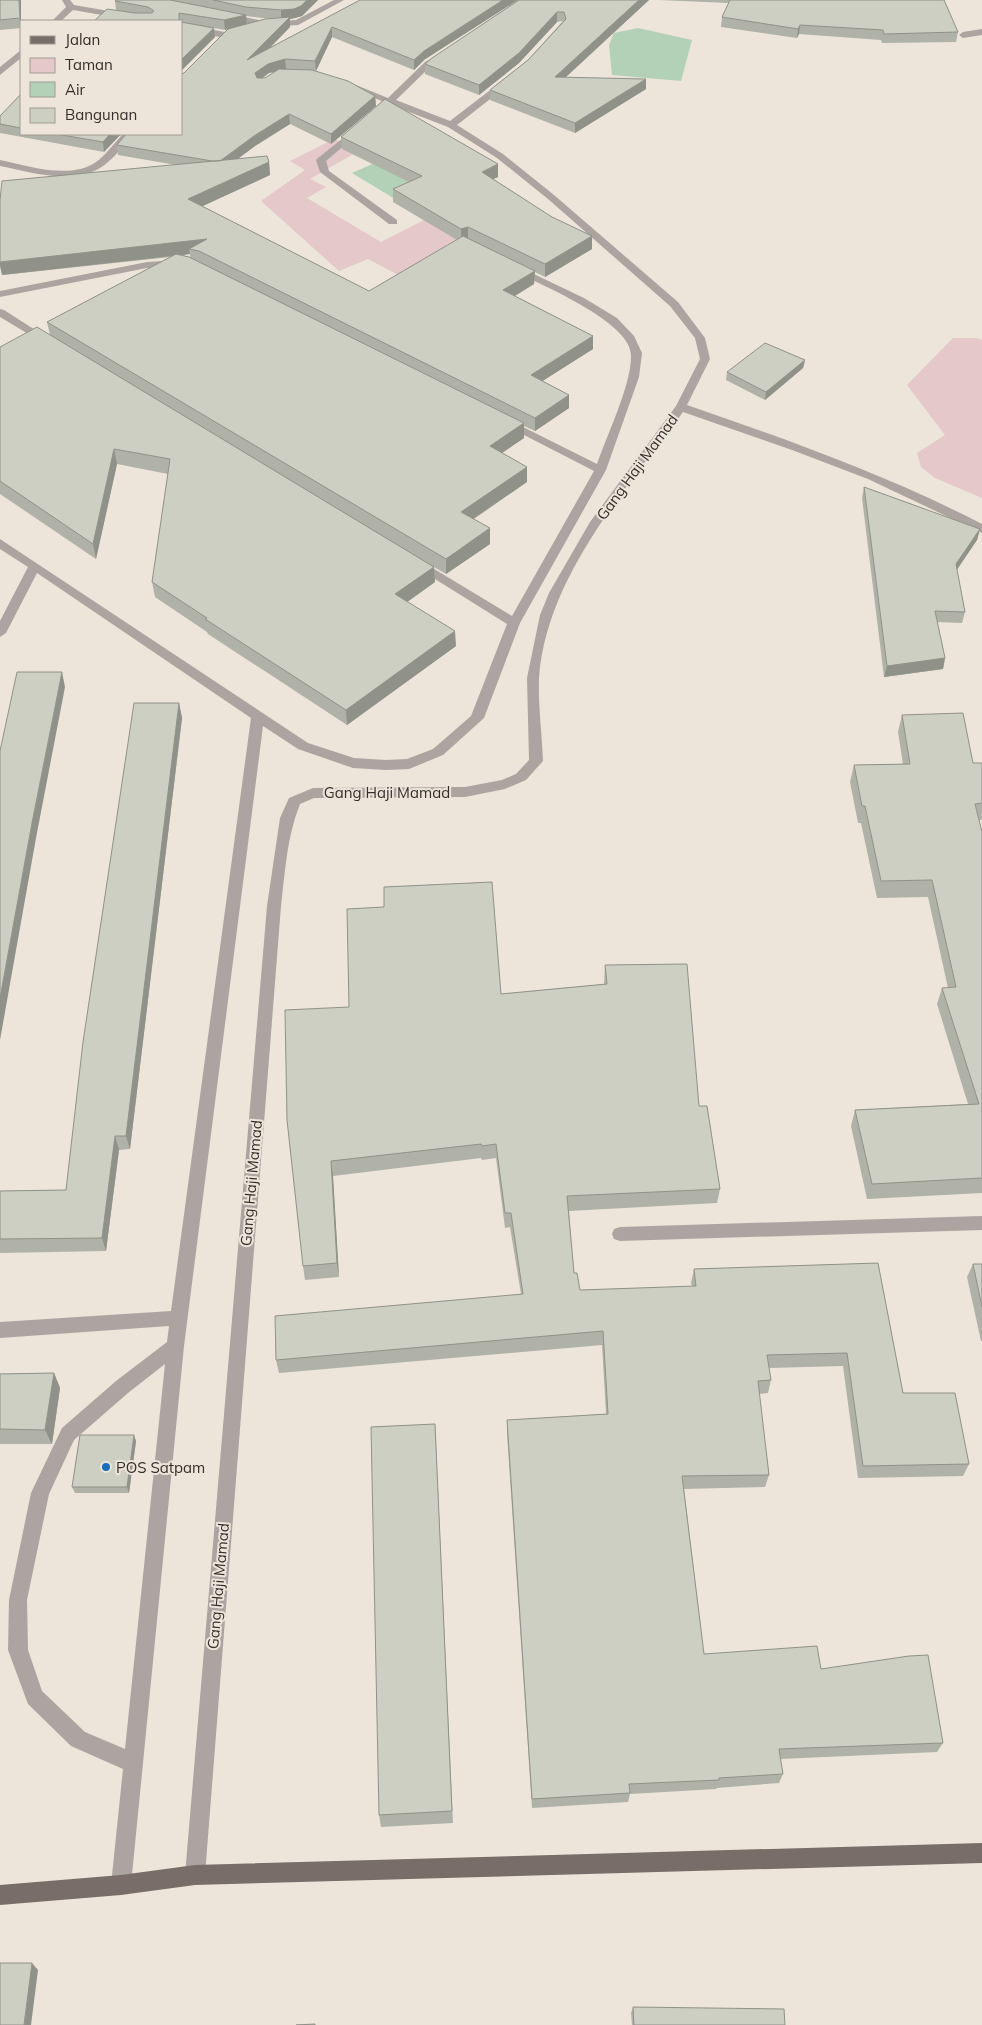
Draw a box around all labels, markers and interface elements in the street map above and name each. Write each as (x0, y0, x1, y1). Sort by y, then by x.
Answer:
legend (20, 20, 182, 135)
text: Jalan (65, 30, 100, 49)
text: Taman (65, 55, 113, 74)
text: Air (65, 80, 86, 99)
text: Bangunan (65, 105, 137, 124)
street label: Gang Haji Mamad (592, 410, 682, 524)
street label: Gang Haji Mamad (324, 783, 450, 802)
street label: Gang Haji Mamad (236, 1119, 266, 1247)
place label: POS Satpam (116, 1458, 205, 1477)
marker: POS Satpam (100, 1461, 112, 1473)
street label: Gang Haji Mamad (203, 1522, 233, 1650)

